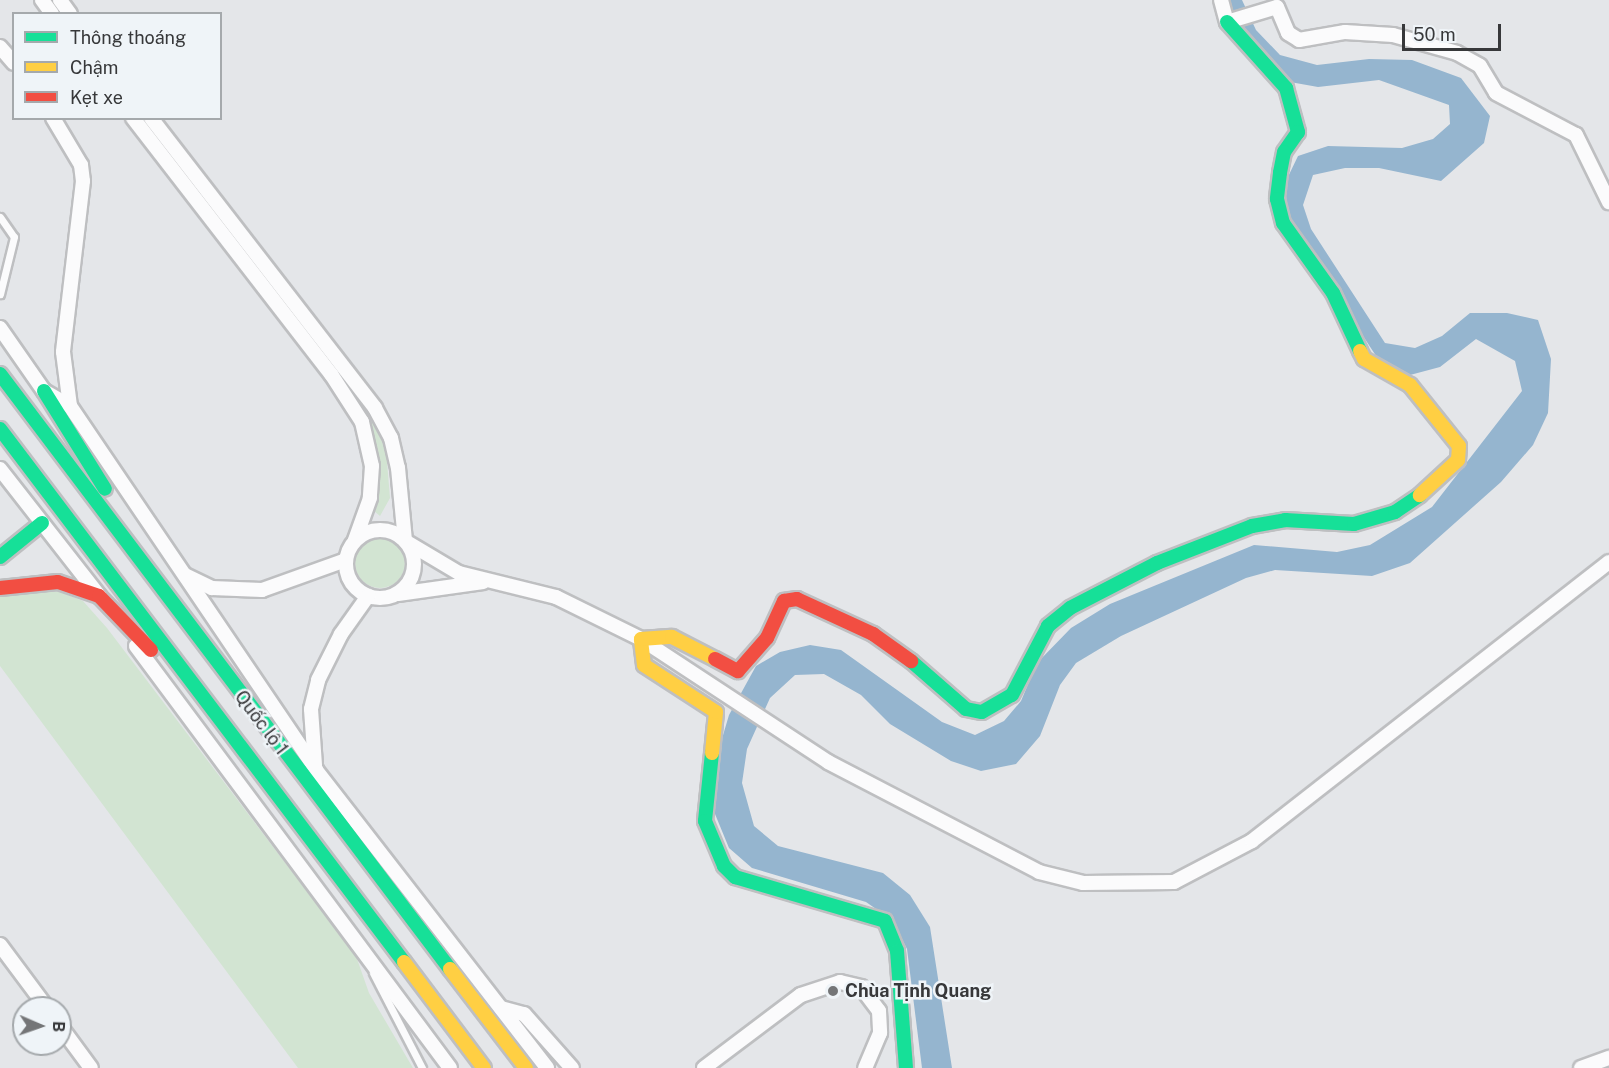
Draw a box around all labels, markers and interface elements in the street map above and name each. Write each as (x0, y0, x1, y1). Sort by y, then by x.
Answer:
legend (12, 12, 222, 120)
scale bar (1405, 12, 1504, 50)
text: 50 m (1413, 24, 1456, 45)
text: Thông thoáng (70, 27, 186, 48)
text: Chậm (70, 57, 118, 78)
text: Kẹt xe (70, 87, 123, 108)
street label: Quốc lộ 1 (230, 687, 292, 759)
place label: Chùa Tịnh Quang (845, 980, 991, 1002)
marker: Chùa Tịnh Quang (826, 984, 840, 998)
north arrow (12, 996, 72, 1056)
text: B (49, 1021, 68, 1032)

